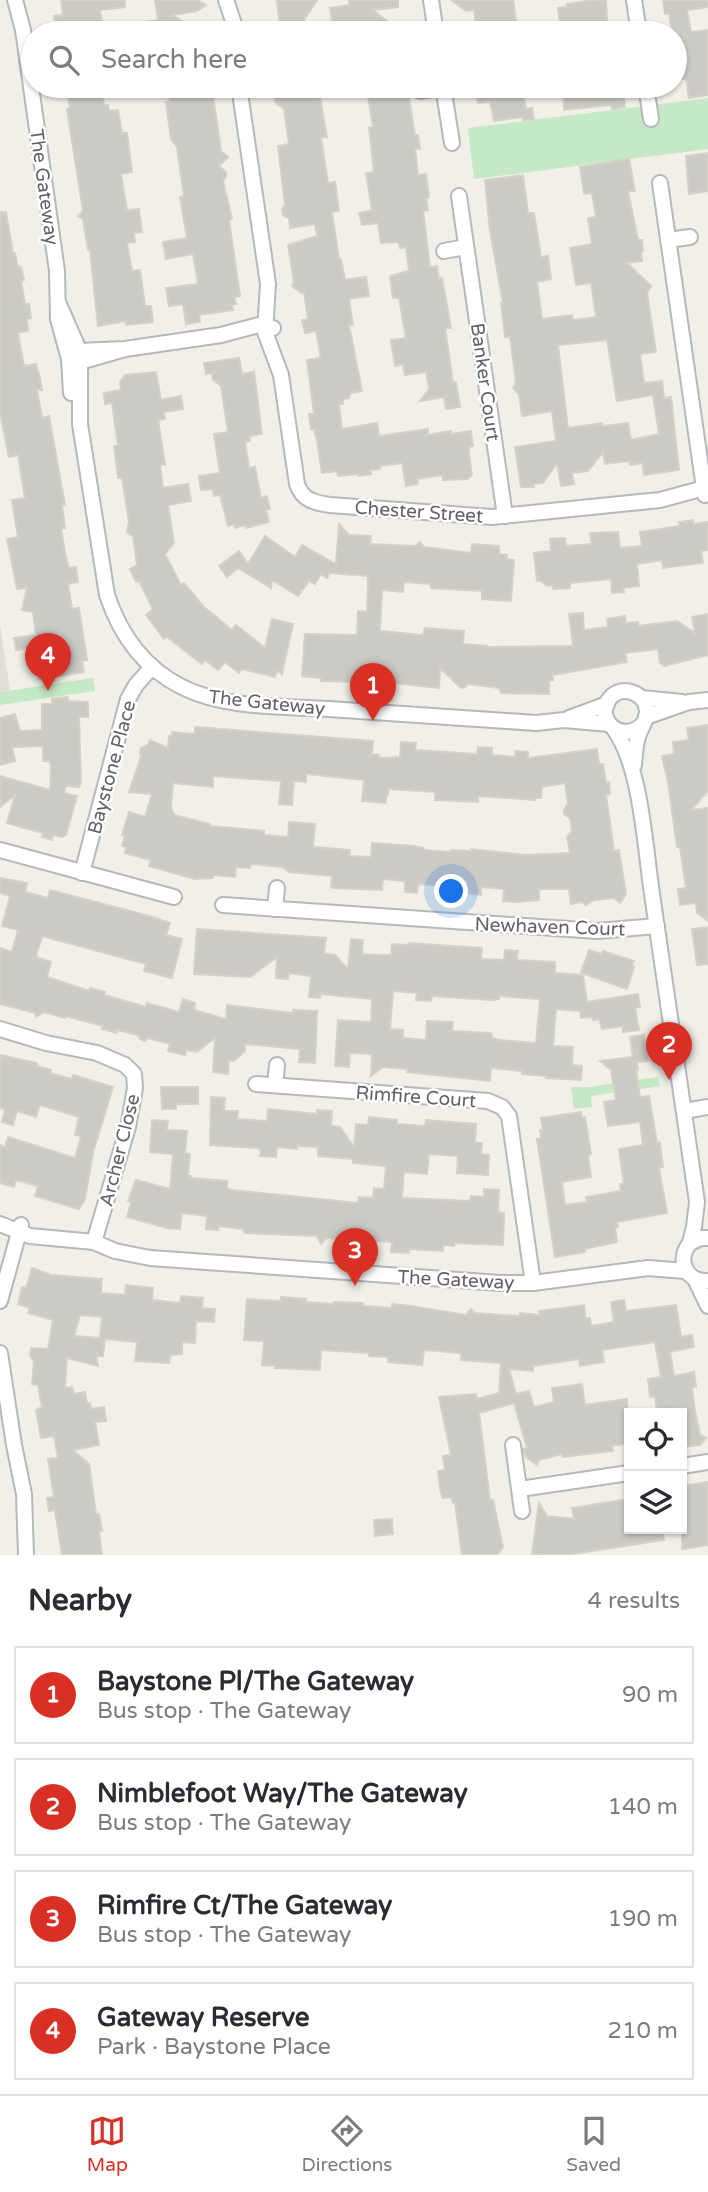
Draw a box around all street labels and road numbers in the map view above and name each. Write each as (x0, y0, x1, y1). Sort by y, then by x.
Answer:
street label: The Gateway (25, 128, 63, 247)
street label: Banker Court (466, 322, 504, 443)
street label: Chester Street (354, 497, 484, 527)
street label: The Gateway (208, 686, 326, 720)
street label: Baystone Place (84, 698, 140, 837)
street label: Newhaven Court (474, 913, 626, 941)
street label: Rimfire Court (355, 1082, 477, 1112)
street label: Archer Close (95, 1092, 145, 1209)
street label: The Gateway (397, 1266, 515, 1294)

